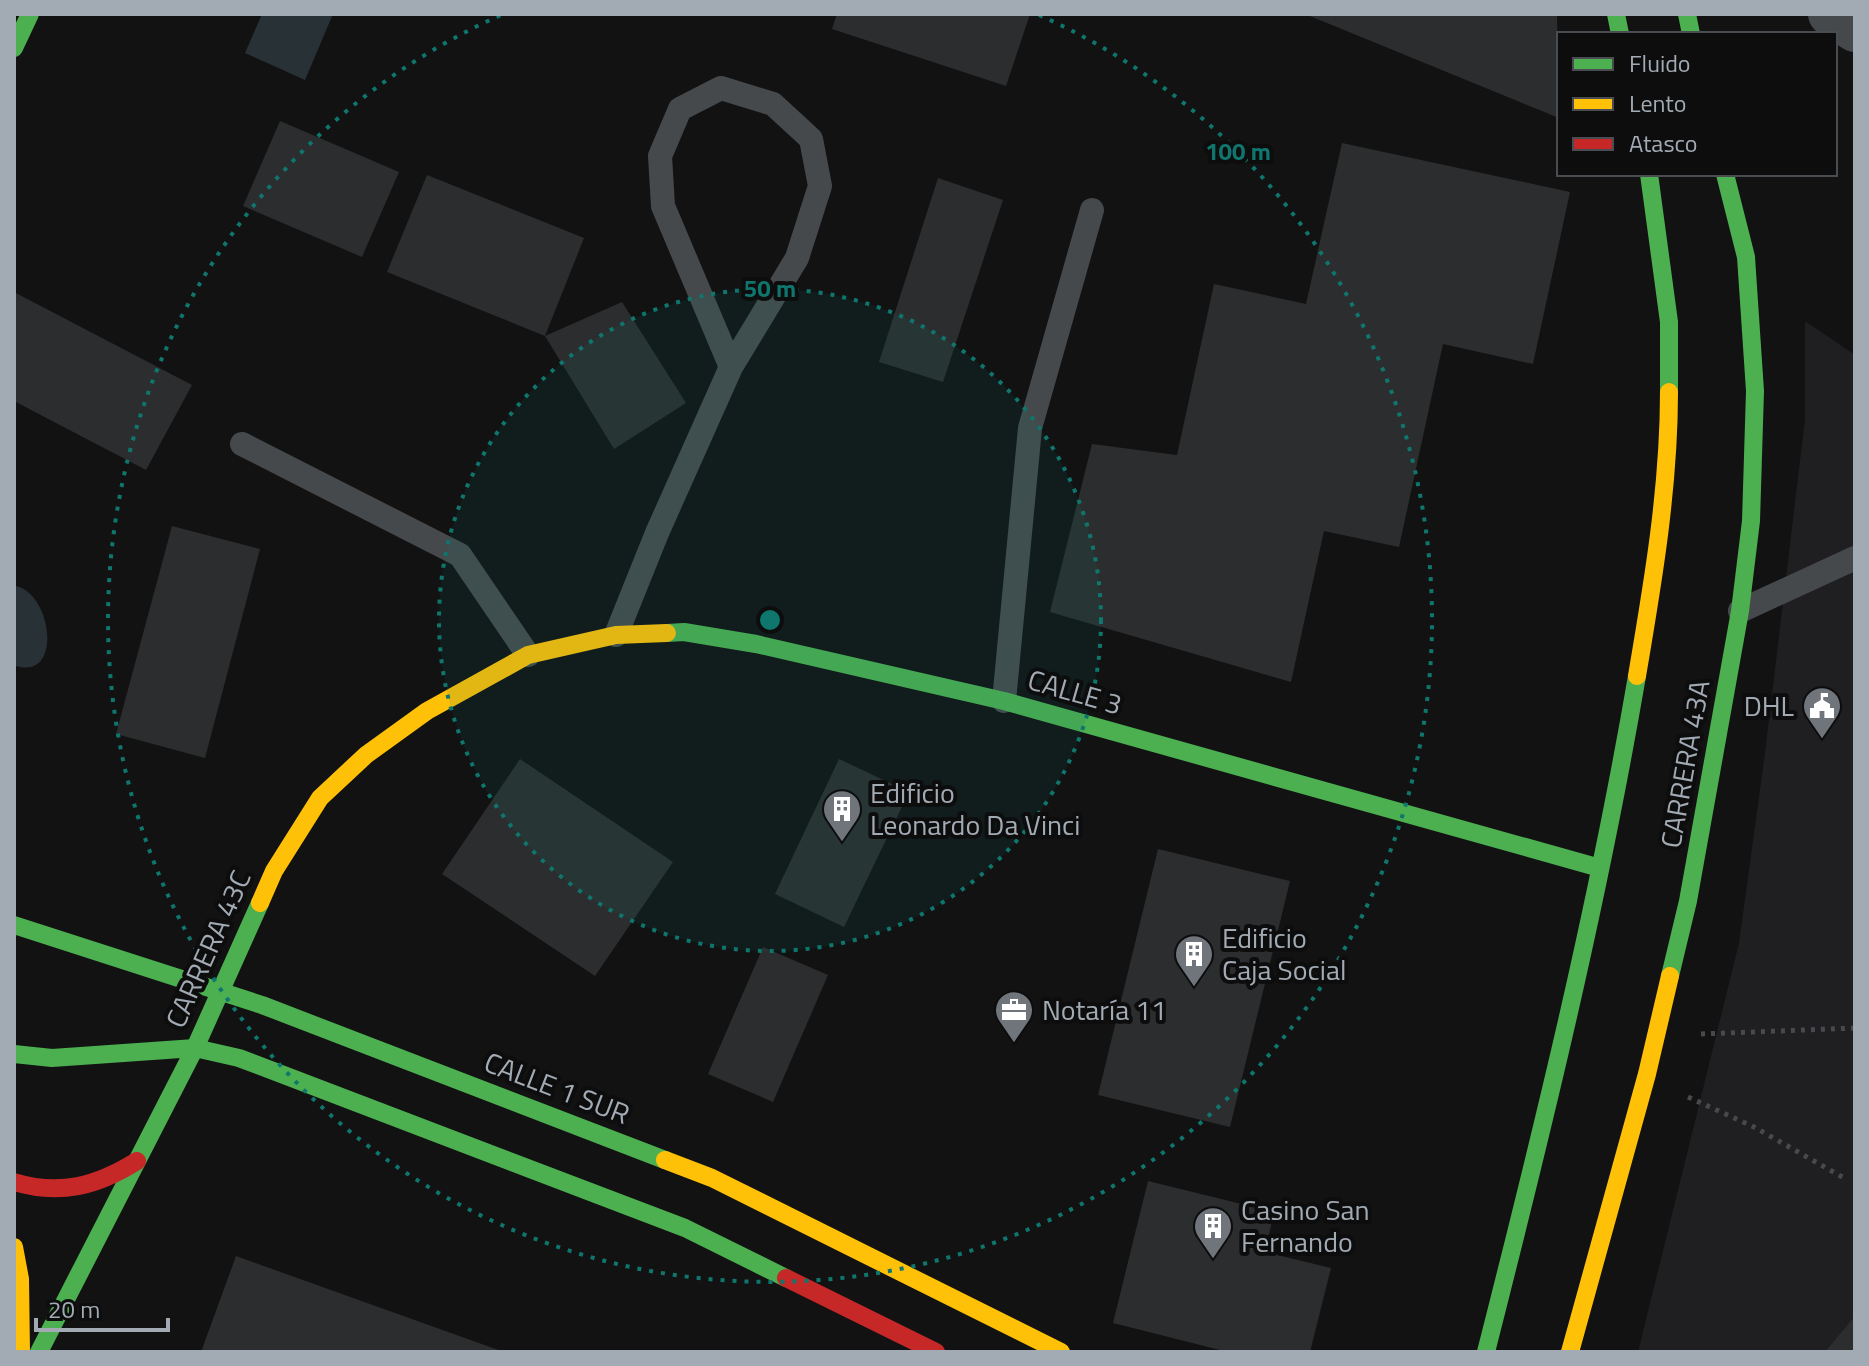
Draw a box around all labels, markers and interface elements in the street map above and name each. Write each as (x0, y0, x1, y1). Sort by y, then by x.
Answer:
legend (1557, 32, 1837, 176)
text: Fluido (1629, 45, 1691, 81)
text: Lento (1629, 85, 1686, 121)
text: Atasco (1629, 125, 1698, 161)
text: 100 m (1205, 133, 1271, 169)
text: 50 m (744, 270, 796, 306)
centre of rings (756, 606, 784, 634)
street label: CALLE 3 (1023, 658, 1127, 725)
street label: CARRERA 43A (1649, 676, 1720, 851)
place label: DHL (1744, 684, 1795, 727)
public building icon: DHL (1801, 685, 1843, 740)
place label: Edificio Leonardo Da Vinci (870, 771, 1080, 846)
building icon: Edificio Leonardo Da Vinci (821, 788, 863, 843)
street label: CARRERA 43C (154, 863, 261, 1034)
place label: Edificio Caja Social (1222, 916, 1346, 991)
building icon: Edificio Caja Social (1173, 933, 1215, 988)
place label: Notaría 11 (1042, 988, 1167, 1031)
office icon: Notaría 11 (993, 989, 1035, 1044)
street label: CALLE 1 SUR (478, 1040, 636, 1135)
place label: Casino San Fernando (1241, 1188, 1370, 1263)
building icon: Casino San Fernando (1192, 1205, 1234, 1260)
scale bar (36, 1282, 168, 1332)
text: 20 m (48, 1291, 100, 1327)

